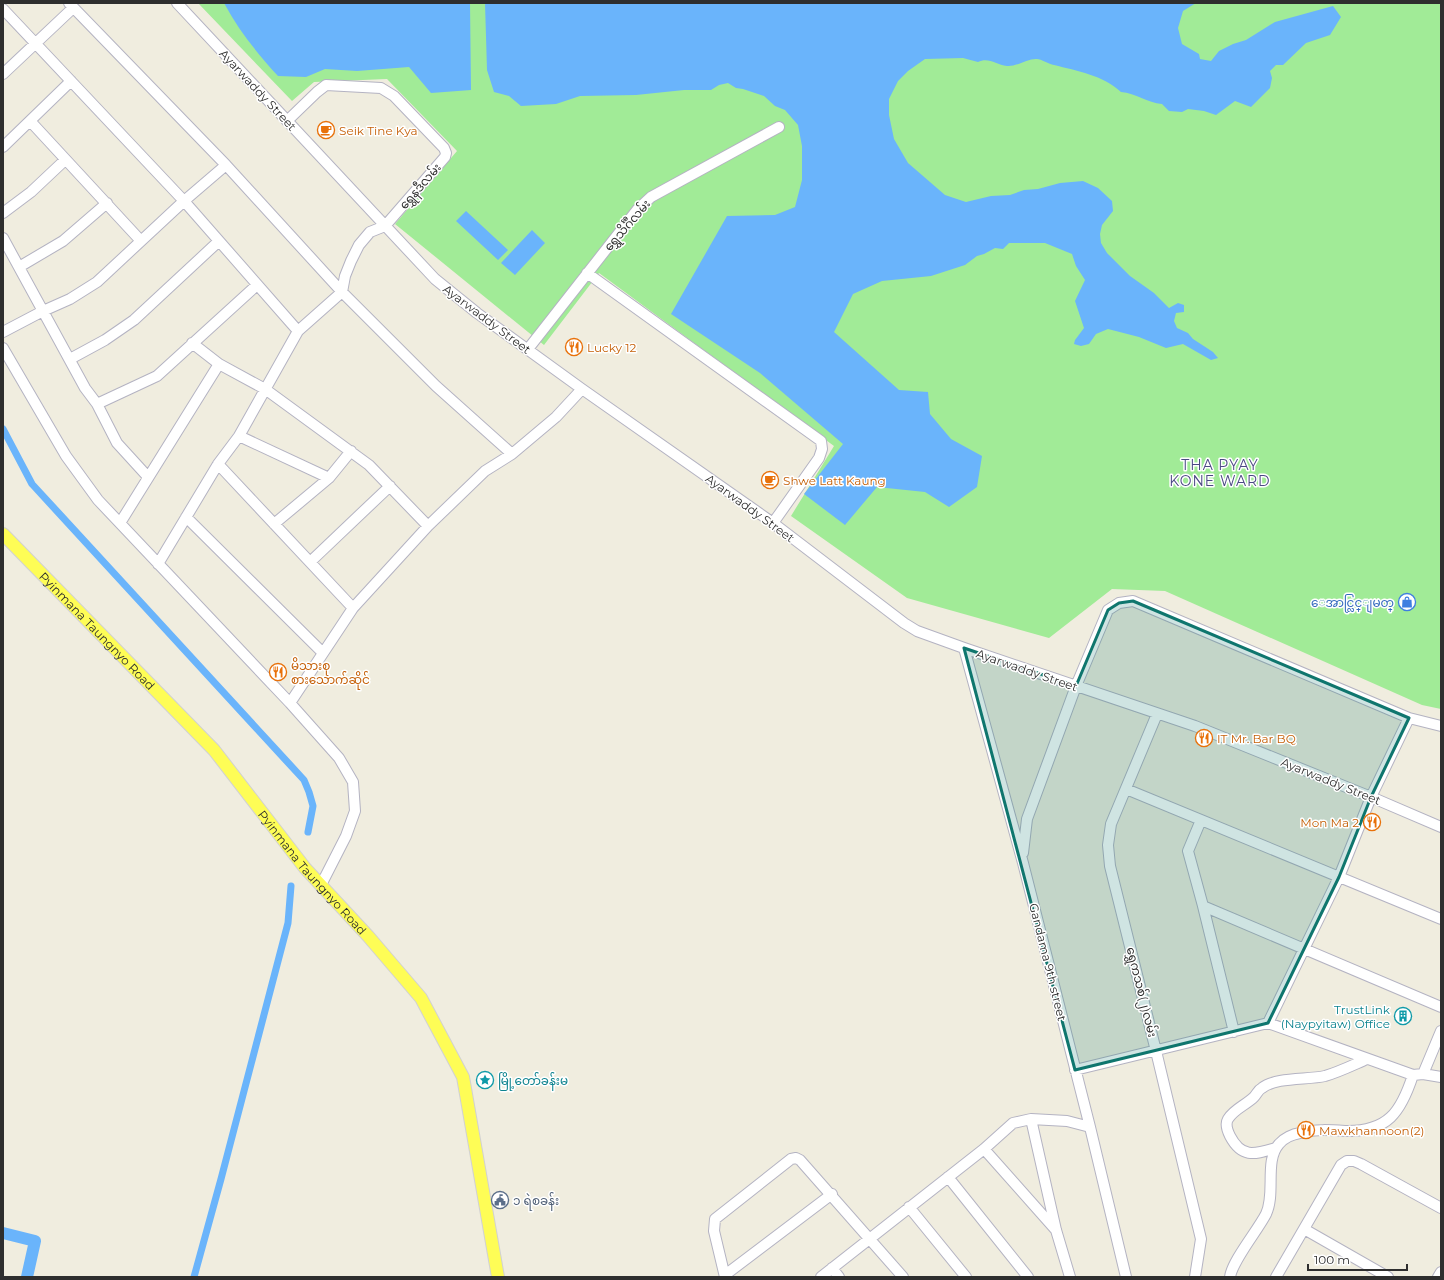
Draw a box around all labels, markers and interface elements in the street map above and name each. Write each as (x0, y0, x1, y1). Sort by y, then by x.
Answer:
street label: Ayarwaddy Street (216, 46, 300, 134)
cafe icon: Seik Tine Kya (316, 120, 336, 140)
place label: Seik Tine Kya (339, 123, 418, 138)
street label: ရွှေနဒီလမ်း (395, 159, 446, 214)
street label: ရွှေသိင်္ဂီလမ်း (600, 196, 656, 256)
street label: Ayarwaddy Street (440, 281, 534, 357)
restaurant icon: Lucky 12 (564, 337, 584, 357)
place label: Lucky 12 (587, 340, 637, 355)
district label: THA PYAY KONE WARD (1169, 456, 1271, 490)
cafe icon: Shwe Latt Kaung (760, 470, 780, 490)
street label: Ayarwaddy Street (703, 471, 797, 545)
place label: Shwe Latt Kaung (783, 473, 886, 488)
street label: Pyinmana Taungnyo Road (36, 568, 158, 693)
shop icon: ေအာင္လြင္ျမတ္ (1397, 592, 1417, 612)
place label: ေအာင္လြင္ျမတ္ (1311, 594, 1394, 613)
street label: Ayarwaddy Street (974, 646, 1080, 694)
place label: မိသားစု စားသောက်ဆိုင် (291, 657, 370, 690)
restaurant icon: မိသားစု စားသောက်ဆိုင် (268, 662, 288, 682)
restaurant icon: IT Mr. Bar BQ (1194, 728, 1214, 748)
place label: IT Mr. Bar BQ (1217, 731, 1296, 746)
street label: Ayarwaddy Street (1279, 754, 1383, 808)
street label: Pyinmana Taungnyo Road (255, 807, 370, 937)
restaurant icon: Mon Ma 2 (1362, 812, 1382, 832)
place label: Mon Ma 2 (1300, 815, 1359, 830)
street label: Gandama 9th street (1026, 902, 1070, 1023)
street label: ရွှေကသစ်(၂)လမ်း (1121, 945, 1161, 1039)
place label: TrustLink (Naypyitaw) Office (1281, 1002, 1391, 1031)
building icon: TrustLink (Naypyitaw) Office (1393, 1006, 1413, 1026)
place icon: မြို့တော်ခန်းမ (475, 1070, 495, 1090)
place label: မြို့တော်ခန်းမ (498, 1072, 568, 1091)
restaurant icon: Mawkhannoon(2) (1296, 1120, 1316, 1140)
place label: Mawkhannoon(2) (1319, 1123, 1424, 1138)
public building icon: ၁ ရဲစခန်း (490, 1190, 510, 1210)
place label: ၁ ရဲစခန်း (513, 1192, 559, 1211)
scale bar (1308, 1246, 1407, 1272)
text: 100 m (1314, 1252, 1350, 1267)

